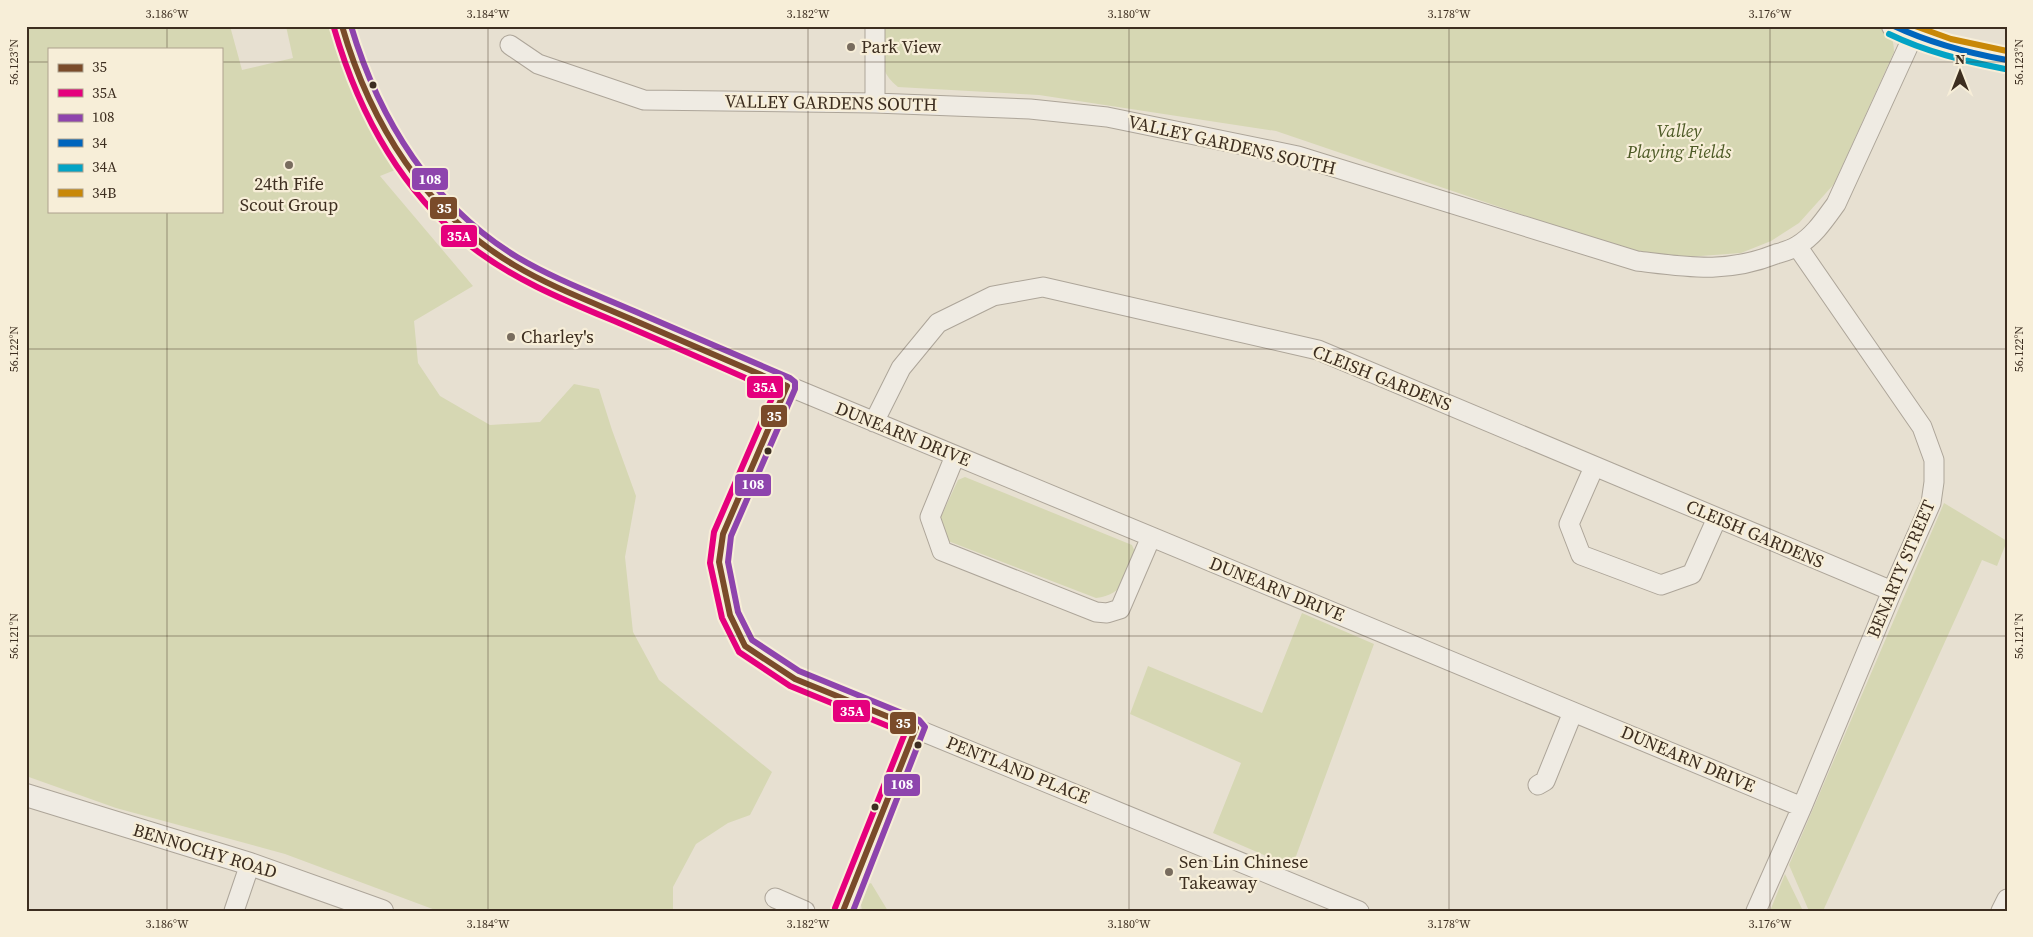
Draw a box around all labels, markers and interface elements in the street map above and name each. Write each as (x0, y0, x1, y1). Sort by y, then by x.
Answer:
text: 3.186°W (145, 6, 189, 22)
text: 3.184°W (466, 6, 510, 22)
text: 3.182°W (786, 6, 830, 22)
text: 3.180°W (1107, 6, 1151, 22)
text: 3.178°W (1427, 6, 1471, 22)
text: 3.176°W (1748, 6, 1792, 22)
place label: Park View (861, 34, 942, 59)
text: 56.123°N (6, 39, 22, 85)
text: 56.123°N (2011, 39, 2027, 85)
marker: Park View (845, 41, 857, 53)
legend (48, 48, 222, 212)
north arrow (1936, 48, 1986, 98)
text: N (1955, 49, 1965, 69)
text: 35 (92, 56, 107, 77)
unlabelled marker (368, 80, 378, 90)
text: 35A (92, 82, 117, 103)
street label: VALLEY GARDENS SOUTH (724, 88, 938, 117)
text: 108 (92, 106, 115, 127)
street label: VALLEY GARDENS SOUTH (1126, 108, 1339, 181)
park label: Valley Playing Fields (1626, 118, 1732, 164)
text: 34 (92, 132, 108, 153)
text: 34A (92, 156, 117, 177)
marker: 24th Fife Scout Group (283, 159, 295, 171)
line badge: 108 (411, 167, 449, 191)
text: 108 (419, 169, 441, 189)
place label: 24th Fife Scout Group (240, 171, 338, 217)
text: 34B (92, 182, 116, 203)
line badge: 35 (429, 196, 458, 220)
text: 35 (436, 198, 452, 218)
line badge: 35A (440, 224, 478, 248)
text: 35A (447, 226, 472, 246)
place label: Charley's (521, 324, 594, 349)
text: 56.122°N (6, 326, 22, 372)
text: 56.122°N (2011, 326, 2027, 372)
marker: Charley's (505, 331, 517, 343)
street label: CLEISH GARDENS (1309, 338, 1455, 417)
line badge: 35A (746, 375, 784, 399)
text: 35A (753, 377, 778, 397)
street label: DUNEARN DRIVE (832, 395, 975, 472)
line badge: 35 (760, 404, 788, 428)
text: 35 (766, 406, 782, 426)
unlabelled marker (763, 446, 773, 456)
line badge: 108 (734, 473, 772, 497)
text: 108 (742, 474, 764, 494)
street label: CLEISH GARDENS (1682, 493, 1828, 574)
street label: BENARTY STREET (1860, 496, 1941, 641)
street label: DUNEARN DRIVE (1206, 550, 1349, 627)
text: 56.121°N (6, 613, 22, 659)
text: 56.121°N (2011, 613, 2027, 659)
line badge: 35A (832, 699, 871, 723)
text: 35A (840, 701, 865, 721)
line badge: 35 (889, 711, 917, 735)
text: 35 (895, 713, 911, 733)
street label: DUNEARN DRIVE (1617, 719, 1759, 798)
street label: PENTLAND PLACE (943, 729, 1094, 810)
unlabelled marker (913, 740, 923, 750)
line badge: 108 (883, 773, 921, 797)
text: 108 (891, 774, 913, 794)
unlabelled marker (870, 802, 880, 812)
street label: BENNOCHY ROAD (130, 817, 280, 884)
place label: Sen Lin Chinese Takeaway (1179, 849, 1308, 895)
marker: Sen Lin Chinese Takeaway (1163, 866, 1175, 878)
text: 3.186°W (145, 916, 189, 932)
text: 3.184°W (466, 916, 510, 932)
text: 3.182°W (786, 916, 830, 932)
text: 3.180°W (1107, 916, 1151, 932)
text: 3.178°W (1427, 916, 1471, 932)
text: 3.176°W (1748, 916, 1792, 932)

